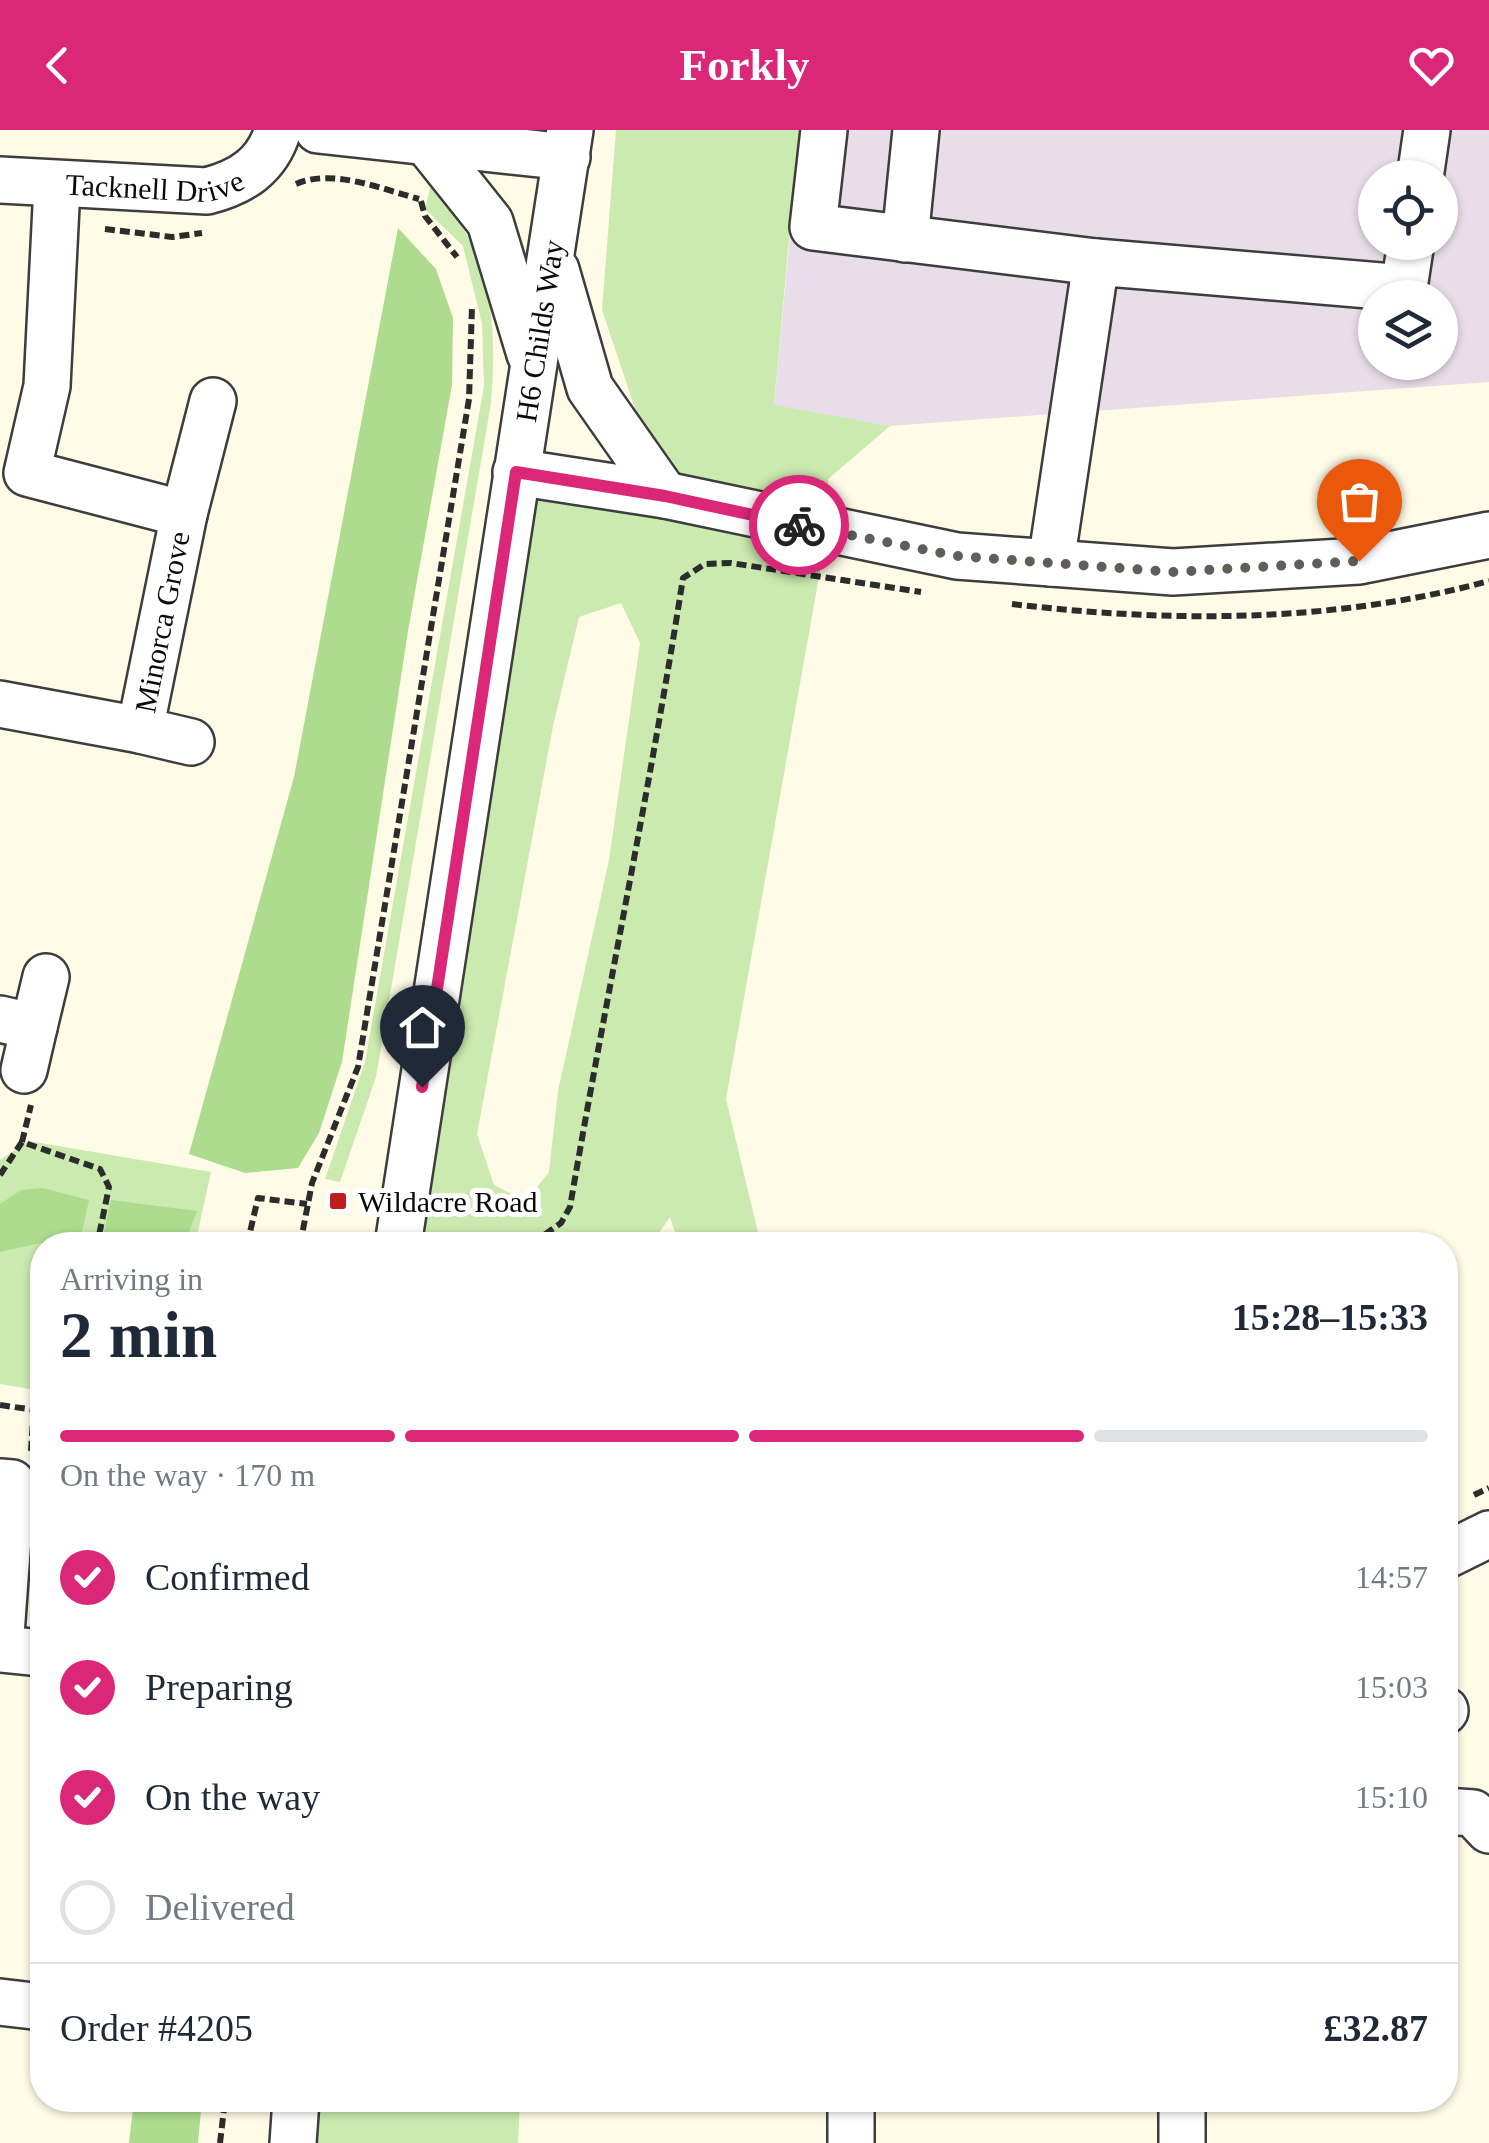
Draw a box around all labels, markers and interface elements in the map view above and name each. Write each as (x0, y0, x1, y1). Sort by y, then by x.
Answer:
icon: back (30, 38, 85, 93)
icon: heart (1404, 38, 1459, 93)
text: Forkly (680, 40, 810, 90)
map controls (1358, 160, 1458, 380)
button: locate (1358, 160, 1458, 260)
street label: Tacknell Drive (65, 163, 249, 207)
street label: H6 Childs Way (509, 237, 569, 424)
button: layers (1358, 280, 1458, 380)
pin (1317, 459, 1402, 562)
icon: bag (1332, 474, 1387, 529)
courier (749, 475, 849, 575)
icon: bike (772, 498, 827, 553)
street label: Minorca Grove (128, 528, 196, 716)
pin (380, 985, 465, 1088)
icon: home (395, 1000, 450, 1055)
place label: Wildacre Road (358, 1185, 538, 1218)
marker: Wildacre Road (327, 1190, 349, 1212)
text: Arriving in (60, 1261, 203, 1297)
text: 15:28–15:33 (1232, 1296, 1428, 1338)
text: 2 min (60, 1299, 217, 1371)
text: On the way · 170 m (60, 1457, 315, 1493)
icon: check (60, 1550, 115, 1605)
text: Confirmed (145, 1556, 310, 1598)
text: 14:57 (1355, 1559, 1428, 1595)
icon: check (60, 1660, 115, 1715)
text: Preparing (145, 1666, 293, 1708)
text: 15:03 (1355, 1669, 1428, 1705)
icon: check (60, 1770, 115, 1825)
text: On the way (145, 1776, 320, 1818)
text: 15:10 (1355, 1779, 1428, 1815)
text: Delivered (145, 1886, 295, 1928)
text: Order #4205 (60, 2007, 253, 2049)
text: £32.87 (1324, 2007, 1428, 2049)

